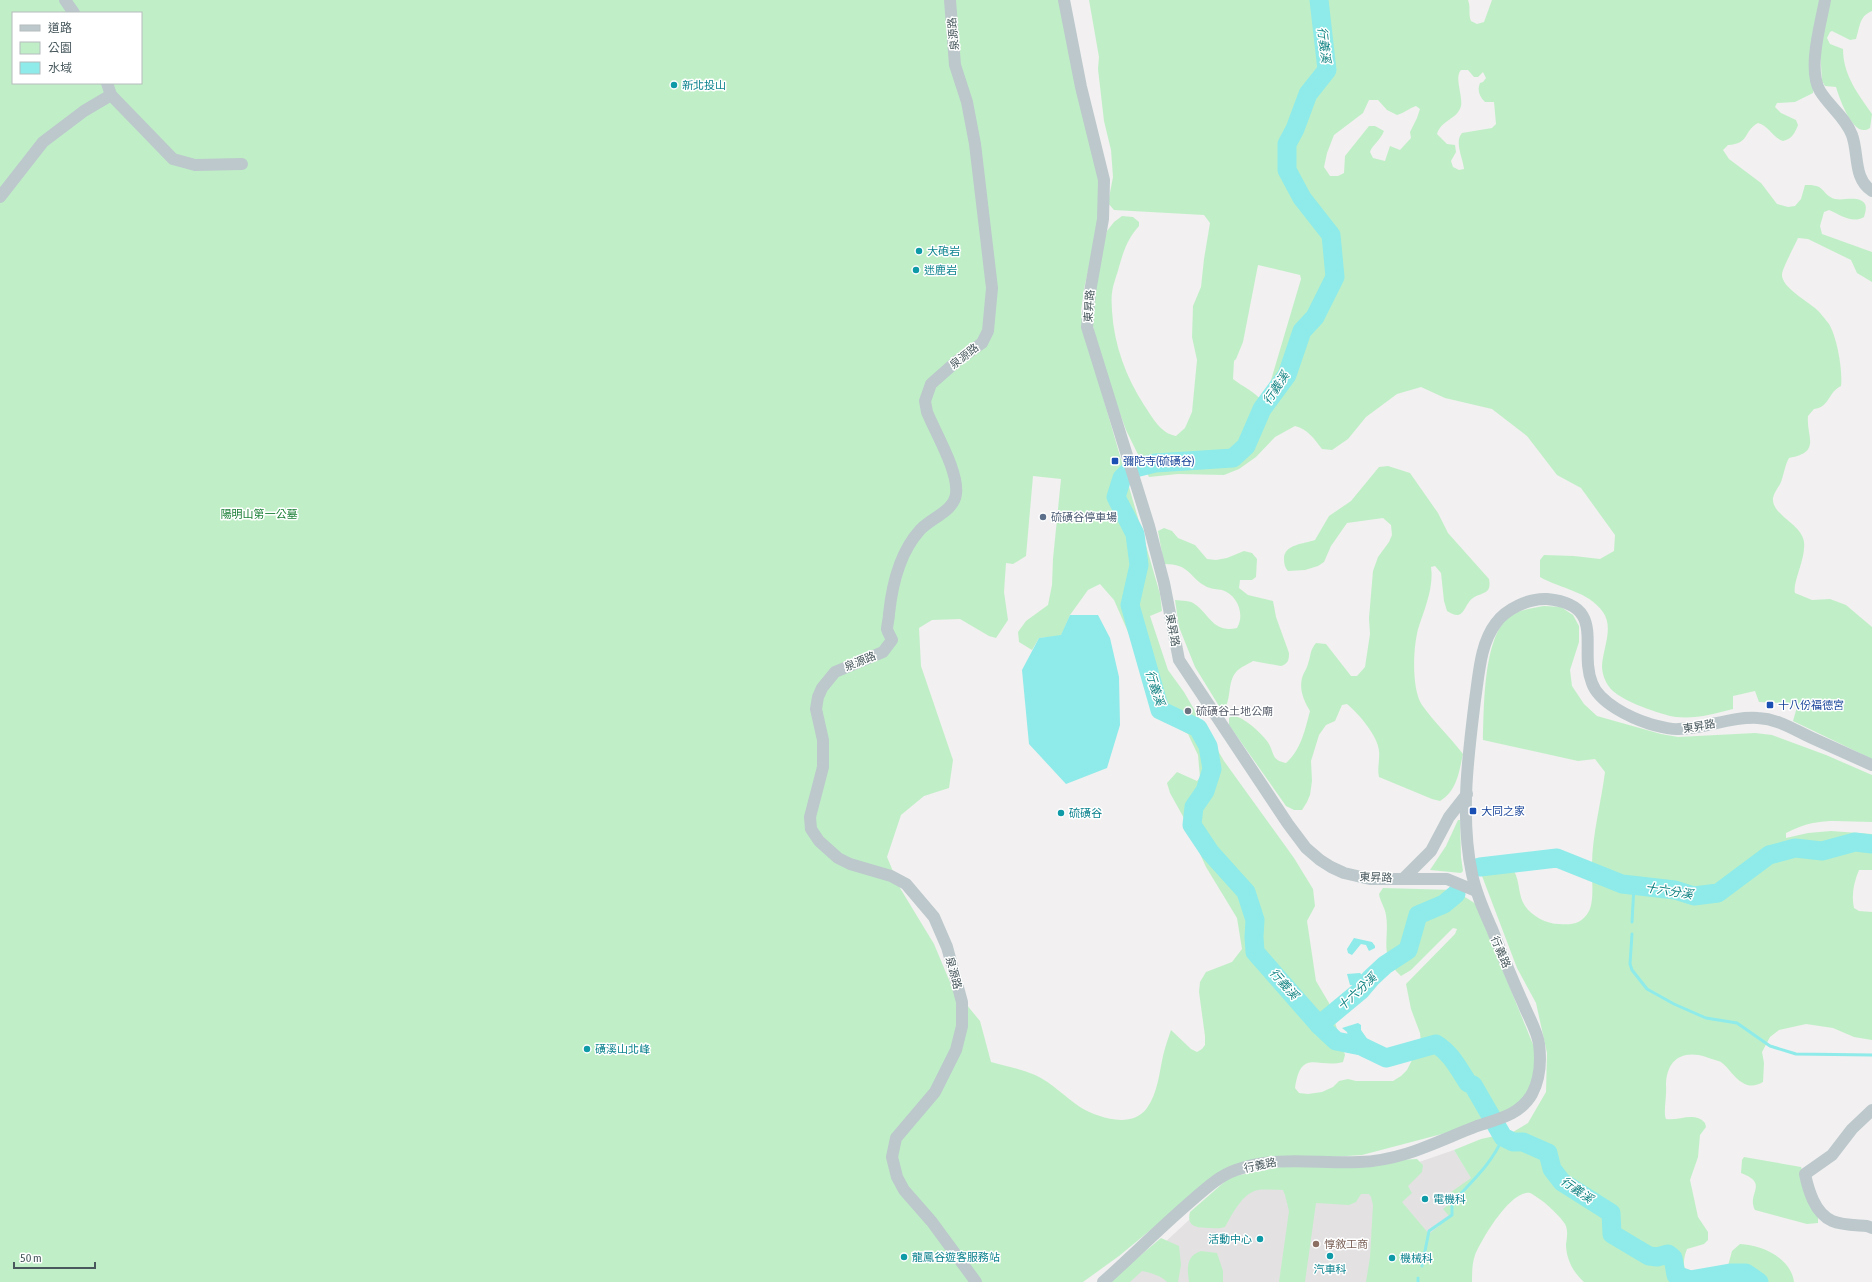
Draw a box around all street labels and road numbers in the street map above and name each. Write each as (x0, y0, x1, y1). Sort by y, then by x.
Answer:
street label: 泉源路 (945, 17, 961, 51)
street label: 東昇路 (1082, 289, 1096, 323)
street label: 泉源路 (947, 341, 981, 371)
street label: 東昇路 (1164, 613, 1182, 647)
street label: 泉源路 (842, 649, 878, 673)
street label: 東昇路 (1682, 717, 1716, 735)
street label: 東昇路 (1359, 870, 1393, 884)
street label: 行義路 (1489, 934, 1513, 970)
street label: 泉源路 (944, 956, 964, 990)
street label: 行義路 (1243, 1156, 1277, 1174)

